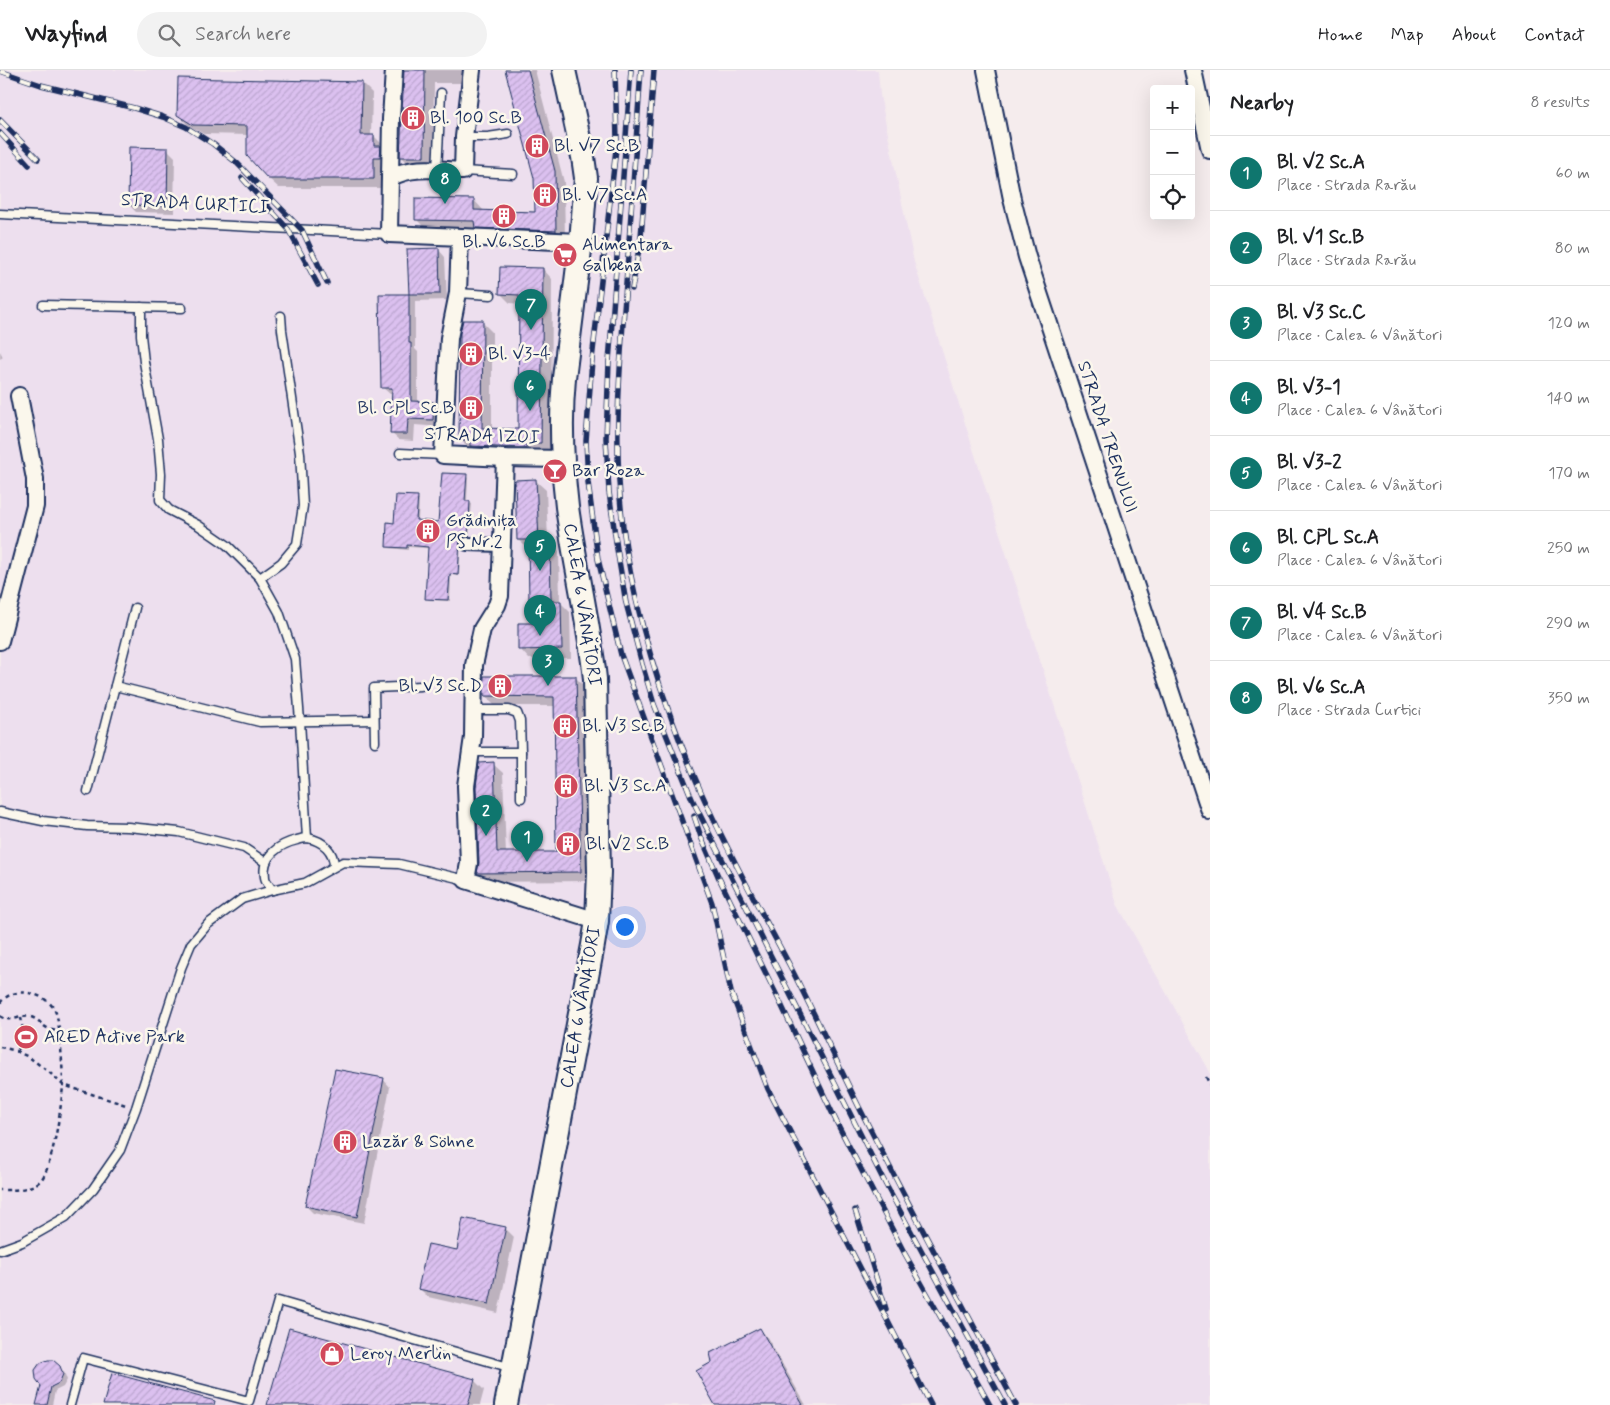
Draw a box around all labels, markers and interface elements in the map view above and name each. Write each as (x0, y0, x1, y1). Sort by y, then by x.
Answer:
search box (137, 12, 487, 57)
text: Wayfind (25, 19, 107, 50)
icon: search (155, 21, 183, 49)
text: Search here (195, 22, 291, 47)
text: Home (1318, 23, 1363, 47)
text: Map (1391, 23, 1424, 47)
text: About (1452, 23, 1496, 47)
text: Contact (1524, 23, 1585, 47)
map controls (1150, 85, 1195, 220)
button: + (1150, 85, 1195, 130)
text: Nearby (1230, 89, 1294, 117)
text: 8 results (1530, 92, 1590, 113)
building icon: Bl. 100 Sc.B (400, 105, 426, 131)
place label: Bl. 100 Sc.B (430, 106, 522, 130)
button: − (1150, 130, 1195, 175)
building icon: Bl. V7 Sc.B (524, 133, 550, 159)
place label: Bl. V7 Sc.B (554, 134, 639, 158)
text: Bl. V2 Sc.A (1277, 150, 1365, 175)
pin: 8 (429, 163, 461, 204)
text: 1 (1242, 163, 1250, 184)
text: 60 m (1556, 163, 1590, 184)
button: locate (1150, 175, 1195, 220)
text: Place · Strada Rarău (1277, 175, 1416, 196)
building icon: Bl. V7 Sc.A (532, 182, 558, 208)
place label: Bl. V7 Sc.A (562, 183, 648, 207)
street label: STRADA CURTICI (120, 188, 270, 220)
building icon: Bl. V6 Sc.B (491, 203, 517, 229)
text: Bl. V1 Sc.B (1277, 225, 1364, 250)
place label: Bl. V6 Sc.B (462, 230, 546, 254)
place label: Alimentara Galbena (582, 233, 672, 278)
text: 2 (1242, 238, 1250, 259)
text: 80 m (1555, 238, 1590, 259)
supermarket icon: Alimentara Galbena (552, 242, 578, 268)
text: Place · Strada Rarău (1277, 250, 1416, 271)
pin: 7 (515, 289, 547, 330)
text: Bl. V3 Sc.C (1277, 300, 1366, 325)
text: 3 (1242, 313, 1250, 334)
text: 120 m (1548, 313, 1590, 334)
text: Place · Calea 6 Vânători (1277, 325, 1442, 346)
building icon: Bl. V3-4 (458, 341, 484, 367)
place label: Bl. V3-4 (488, 342, 551, 366)
street label: STRADA TRENULUI (1071, 358, 1143, 516)
pin: 6 (514, 370, 546, 411)
text: Bl. V3-1 (1277, 375, 1341, 400)
text: 4 (1241, 388, 1251, 409)
text: 140 m (1546, 388, 1590, 409)
building icon: Bl. CPL Sc.B (458, 395, 484, 421)
place label: Bl. CPL Sc.B (358, 396, 454, 420)
text: Place · Calea 6 Vânători (1277, 400, 1442, 421)
street label: STRADA IZOI (424, 422, 540, 450)
text: Bl. V3-2 (1277, 450, 1341, 475)
bar icon: Bar Roza (542, 458, 568, 484)
place label: Bar Roza (572, 459, 645, 483)
text: 5 (1241, 463, 1251, 484)
text: 170 m (1548, 463, 1590, 484)
text: Place · Calea 6 Vânători (1277, 475, 1442, 496)
place label: Grădinița PS Nr.2 (446, 509, 517, 554)
building icon: Grădinița PS Nr.2 (415, 518, 441, 544)
street label: CALEA 6 VÂNĂTORI (557, 522, 607, 688)
text: Bl. CPL Sc.A (1277, 525, 1379, 550)
pin: 5 (524, 530, 556, 571)
text: 6 (1242, 538, 1250, 559)
text: 250 m (1547, 538, 1590, 559)
text: Place · Calea 6 Vânători (1277, 550, 1442, 571)
pin: 4 (524, 595, 556, 636)
text: Bl. V4 Sc.B (1277, 600, 1367, 625)
text: 7 (1241, 613, 1251, 634)
text: 290 m (1546, 613, 1590, 634)
text: Place · Calea 6 Vânători (1277, 625, 1442, 646)
pin: 3 (532, 645, 564, 686)
building icon: Bl. V3 Sc.D (487, 673, 513, 699)
place label: Bl. V3 Sc.D (399, 674, 482, 698)
text: Bl. V6 Sc.A (1277, 675, 1366, 700)
text: 8 (1241, 688, 1251, 709)
text: 350 m (1548, 688, 1590, 709)
text: Place · Strada Curtici (1277, 700, 1421, 721)
building icon: Bl. V3 Sc.B (552, 713, 578, 739)
place label: Bl. V3 Sc.B (582, 714, 664, 738)
building icon: Bl. V3 Sc.A (553, 773, 579, 799)
place label: Bl. V3 Sc.A (584, 774, 667, 798)
pin: 2 (470, 795, 502, 836)
pin: 1 (511, 821, 543, 862)
building icon: Bl. V2 Sc.B (555, 831, 581, 857)
place label: Bl. V2 Sc.B (586, 832, 669, 856)
your location (612, 914, 638, 940)
street label: CALEA 6 VÂNĂTORI (555, 924, 607, 1090)
sports icon: ARED Active Park (13, 1024, 39, 1050)
place label: ARED Active Park (44, 1025, 185, 1049)
building icon: Lazăr & Söhne (332, 1129, 358, 1155)
place label: Lazăr & Söhne (362, 1130, 475, 1154)
shop icon: Leroy Merlin (319, 1341, 345, 1367)
place label: Leroy Merlin (350, 1342, 451, 1366)

